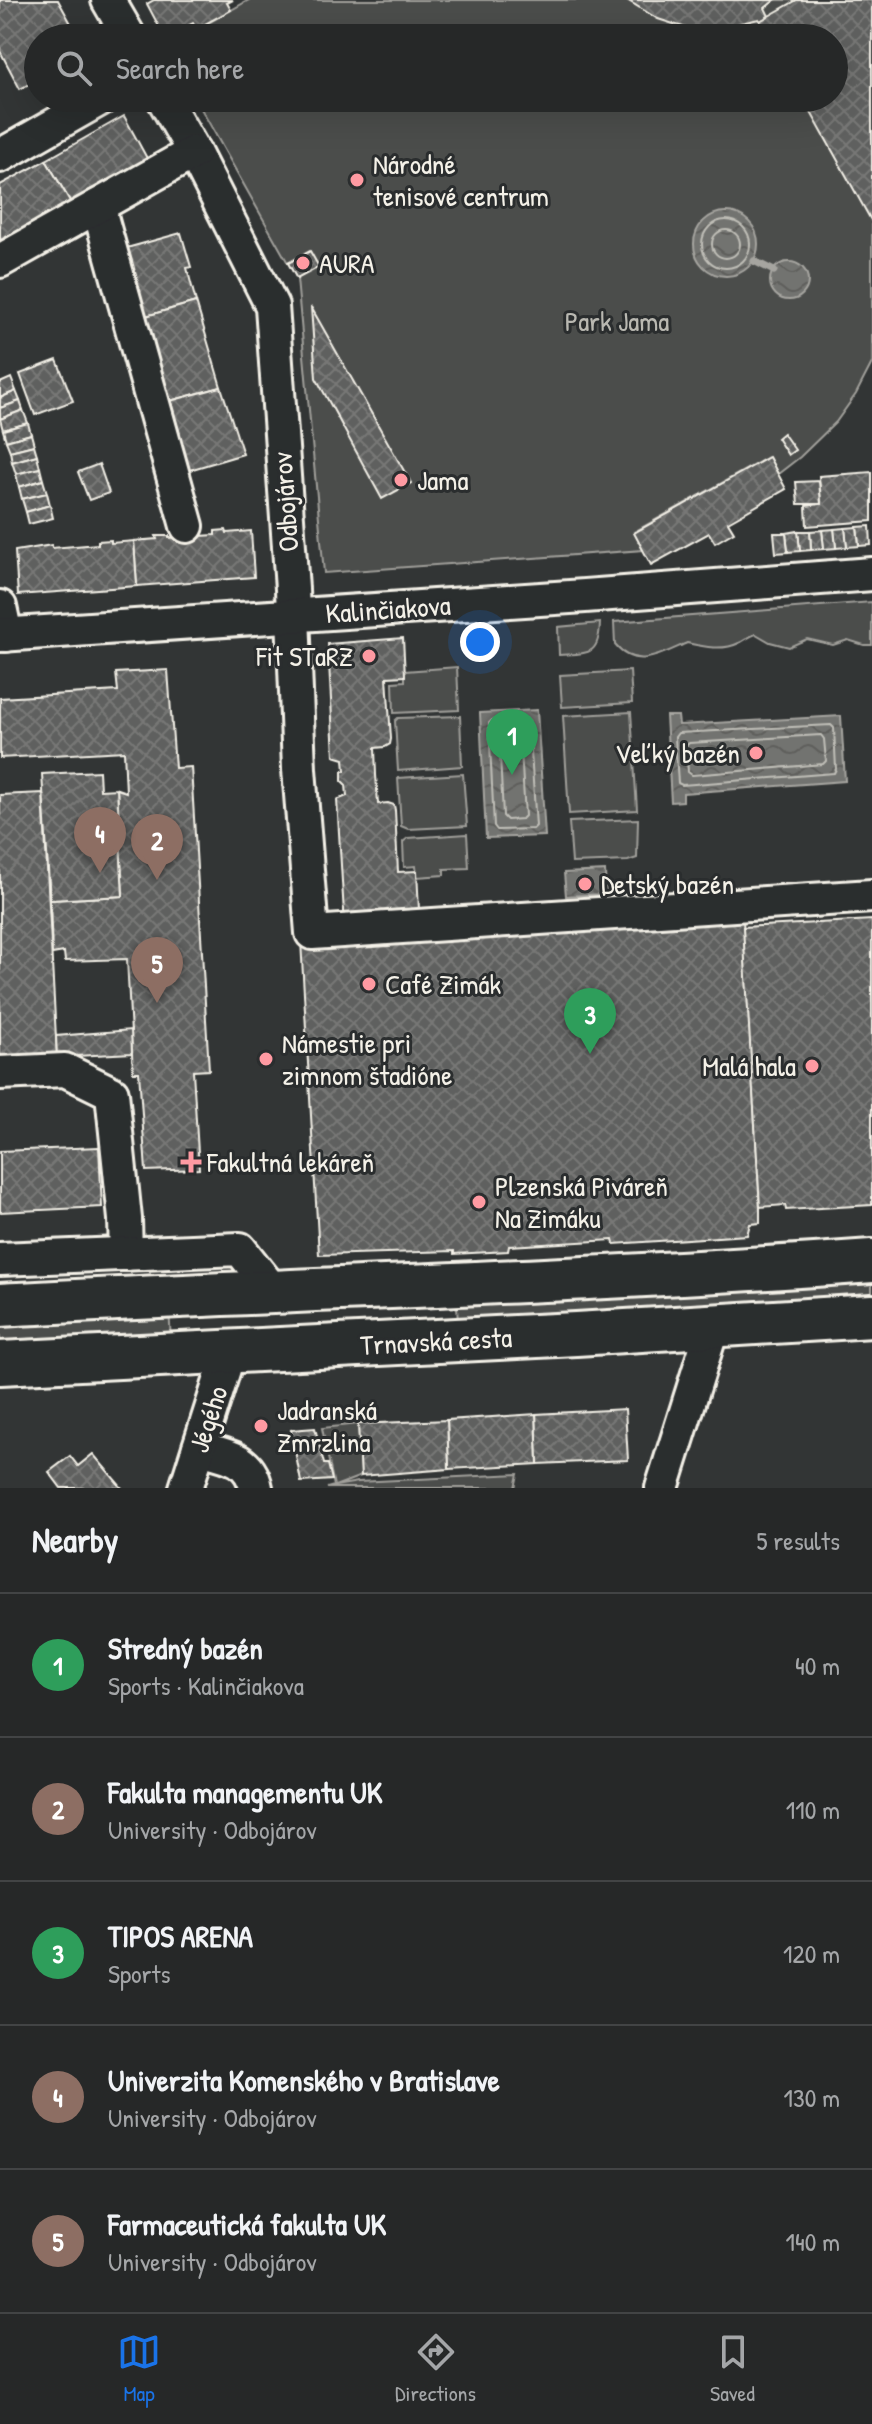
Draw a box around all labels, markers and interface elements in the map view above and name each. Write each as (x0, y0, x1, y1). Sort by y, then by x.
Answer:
search box (24, 24, 848, 112)
icon: search (52, 46, 96, 90)
text: Search here (116, 48, 244, 88)
place label: Národné tenisové centrum (373, 145, 549, 215)
marker: Národné tenisové centrum (348, 171, 366, 189)
place label: AURA (319, 244, 375, 282)
marker: AURA (294, 254, 312, 272)
park label: Park Jama (565, 302, 669, 340)
street label: Odbojárov (263, 451, 307, 553)
place label: Jama (417, 461, 468, 499)
marker: Jama (392, 471, 410, 489)
street label: Kalinčiakova (324, 586, 452, 632)
your location (460, 622, 500, 662)
place label: Fit STaRZ (255, 637, 353, 675)
marker: Fit STaRZ (360, 647, 378, 665)
pin: 1 (486, 709, 538, 775)
place label: Veľký bazén (615, 734, 740, 772)
marker: Veľký bazén (747, 744, 765, 762)
pin: 4 (74, 807, 126, 873)
pin: 2 (131, 814, 183, 880)
place label: Detský bazén (601, 865, 734, 903)
marker: Detský bazén (576, 875, 594, 893)
pin: 5 (131, 937, 183, 1003)
place label: Café Zimák (385, 965, 501, 1003)
marker: Café Zimák (360, 975, 378, 993)
pin: 3 (564, 988, 616, 1054)
place label: Námestie pri zimnom štadióne (282, 1024, 452, 1094)
place label: Malá hala (702, 1047, 796, 1085)
marker: Námestie pri zimnom štadióne (257, 1050, 275, 1068)
marker: Malá hala (803, 1057, 821, 1075)
place label: Fakultná lekáreň (206, 1143, 374, 1181)
marker: Fakultná lekáreň (182, 1153, 200, 1171)
place label: Plzenská Piváreň Na Zimáku (495, 1167, 668, 1237)
marker: Plzenská Piváreň Na Zimáku (470, 1193, 488, 1211)
street label: Trnavská cesta (359, 1318, 513, 1364)
street label: Jégého (179, 1381, 237, 1457)
place label: Jadranská Zmrzlina (277, 1391, 377, 1461)
marker: Jadranská Zmrzlina (252, 1417, 270, 1435)
text: Nearby (32, 1517, 118, 1563)
text: 5 results (756, 1523, 840, 1558)
text: Stredný bazén (108, 1628, 263, 1668)
text: 1 (53, 1648, 63, 1683)
text: 40 m (795, 1648, 840, 1683)
text: Sports · Kalinčiakova (108, 1668, 304, 1703)
text: Fakulta managementu UK (108, 1772, 383, 1812)
text: 2 (52, 1792, 64, 1827)
text: 110 m (786, 1792, 840, 1827)
text: University · Odbojárov (108, 1812, 317, 1847)
text: TIPOS ARENA (108, 1916, 253, 1956)
text: 3 (52, 1936, 64, 1971)
text: 120 m (783, 1936, 840, 1971)
text: Sports (108, 1956, 171, 1991)
text: Univerzita Komenského v Bratislave (108, 2060, 500, 2100)
text: 4 (53, 2080, 63, 2115)
text: 130 m (784, 2080, 840, 2115)
text: University · Odbojárov (108, 2100, 317, 2135)
text: Farmaceutická fakulta UK (108, 2204, 386, 2244)
text: 5 (53, 2224, 64, 2259)
text: 140 m (786, 2224, 840, 2259)
text: University · Odbojárov (108, 2244, 317, 2279)
tab: Map (117, 2330, 161, 2408)
tab: Directions (395, 2330, 476, 2408)
tab: Saved (710, 2330, 755, 2408)

